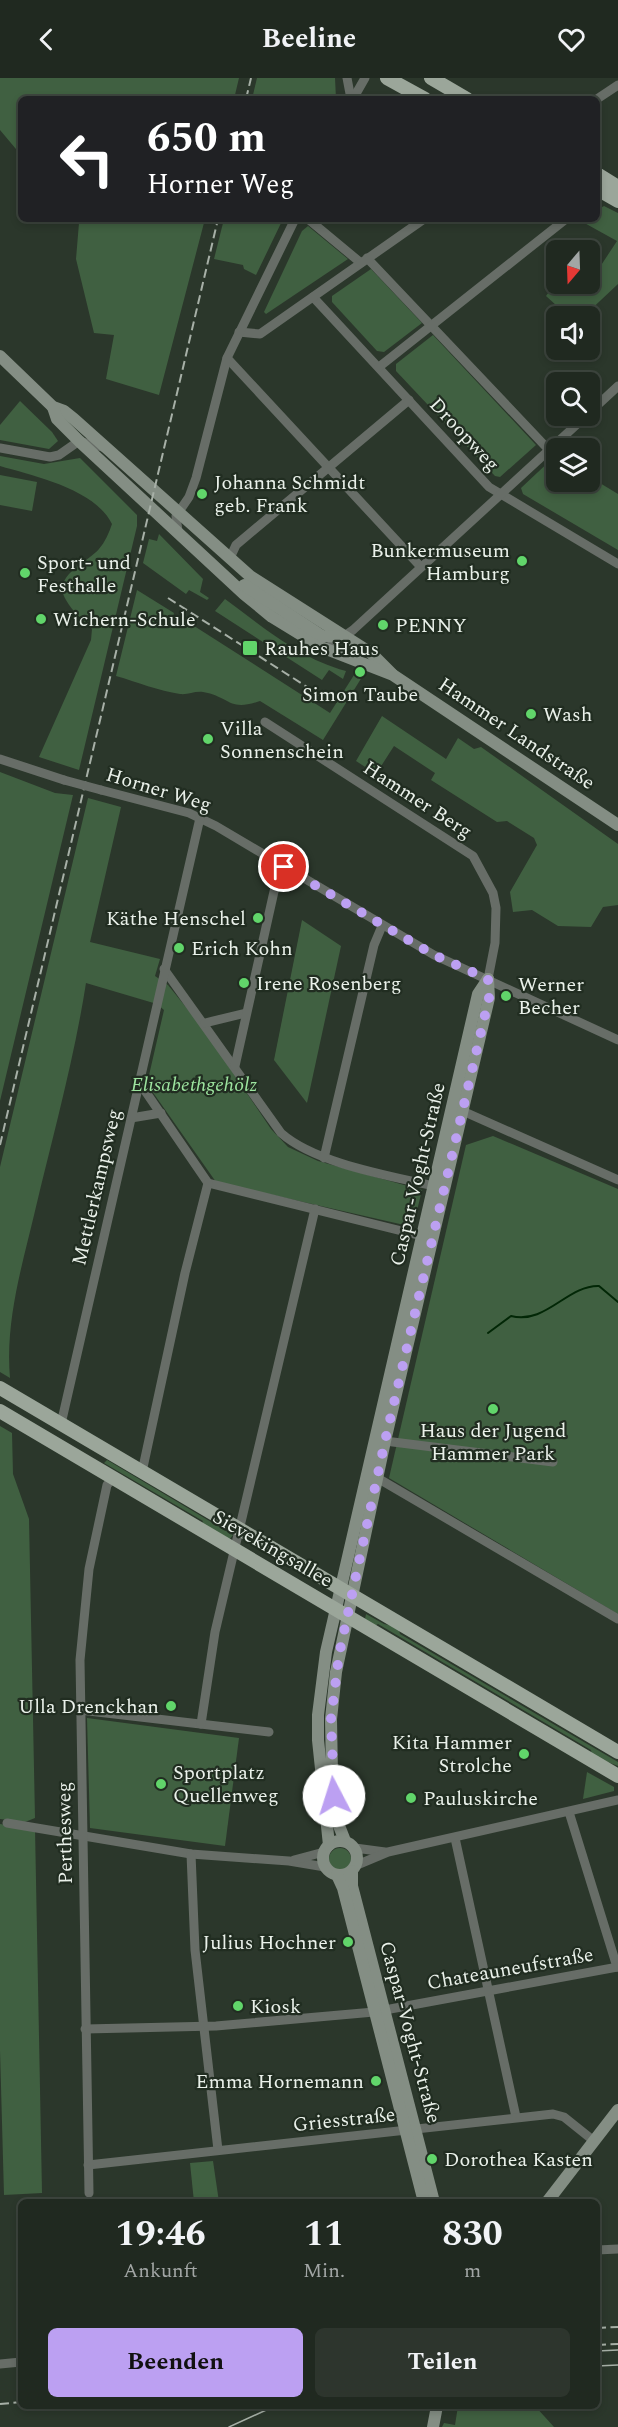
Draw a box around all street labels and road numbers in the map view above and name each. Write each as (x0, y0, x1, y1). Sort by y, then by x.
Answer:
street label: Droopweg (422, 391, 507, 479)
street label: Hammer Landstraße (432, 670, 601, 798)
street label: Hammer Berg (357, 753, 478, 846)
street label: Horner Weg (102, 760, 215, 820)
street label: Caspar-Voght-Straße (382, 1080, 454, 1269)
street label: Mettlerkampsweg (64, 1106, 130, 1269)
street label: Sievekingsallee (207, 1502, 338, 1595)
street label: Perthesweg (49, 1781, 81, 1885)
street label: Caspar-Voght-Straße (371, 1938, 449, 2127)
street label: Chateauneufstraße (425, 1940, 596, 1998)
street label: Griesstraße (291, 2100, 397, 2140)

